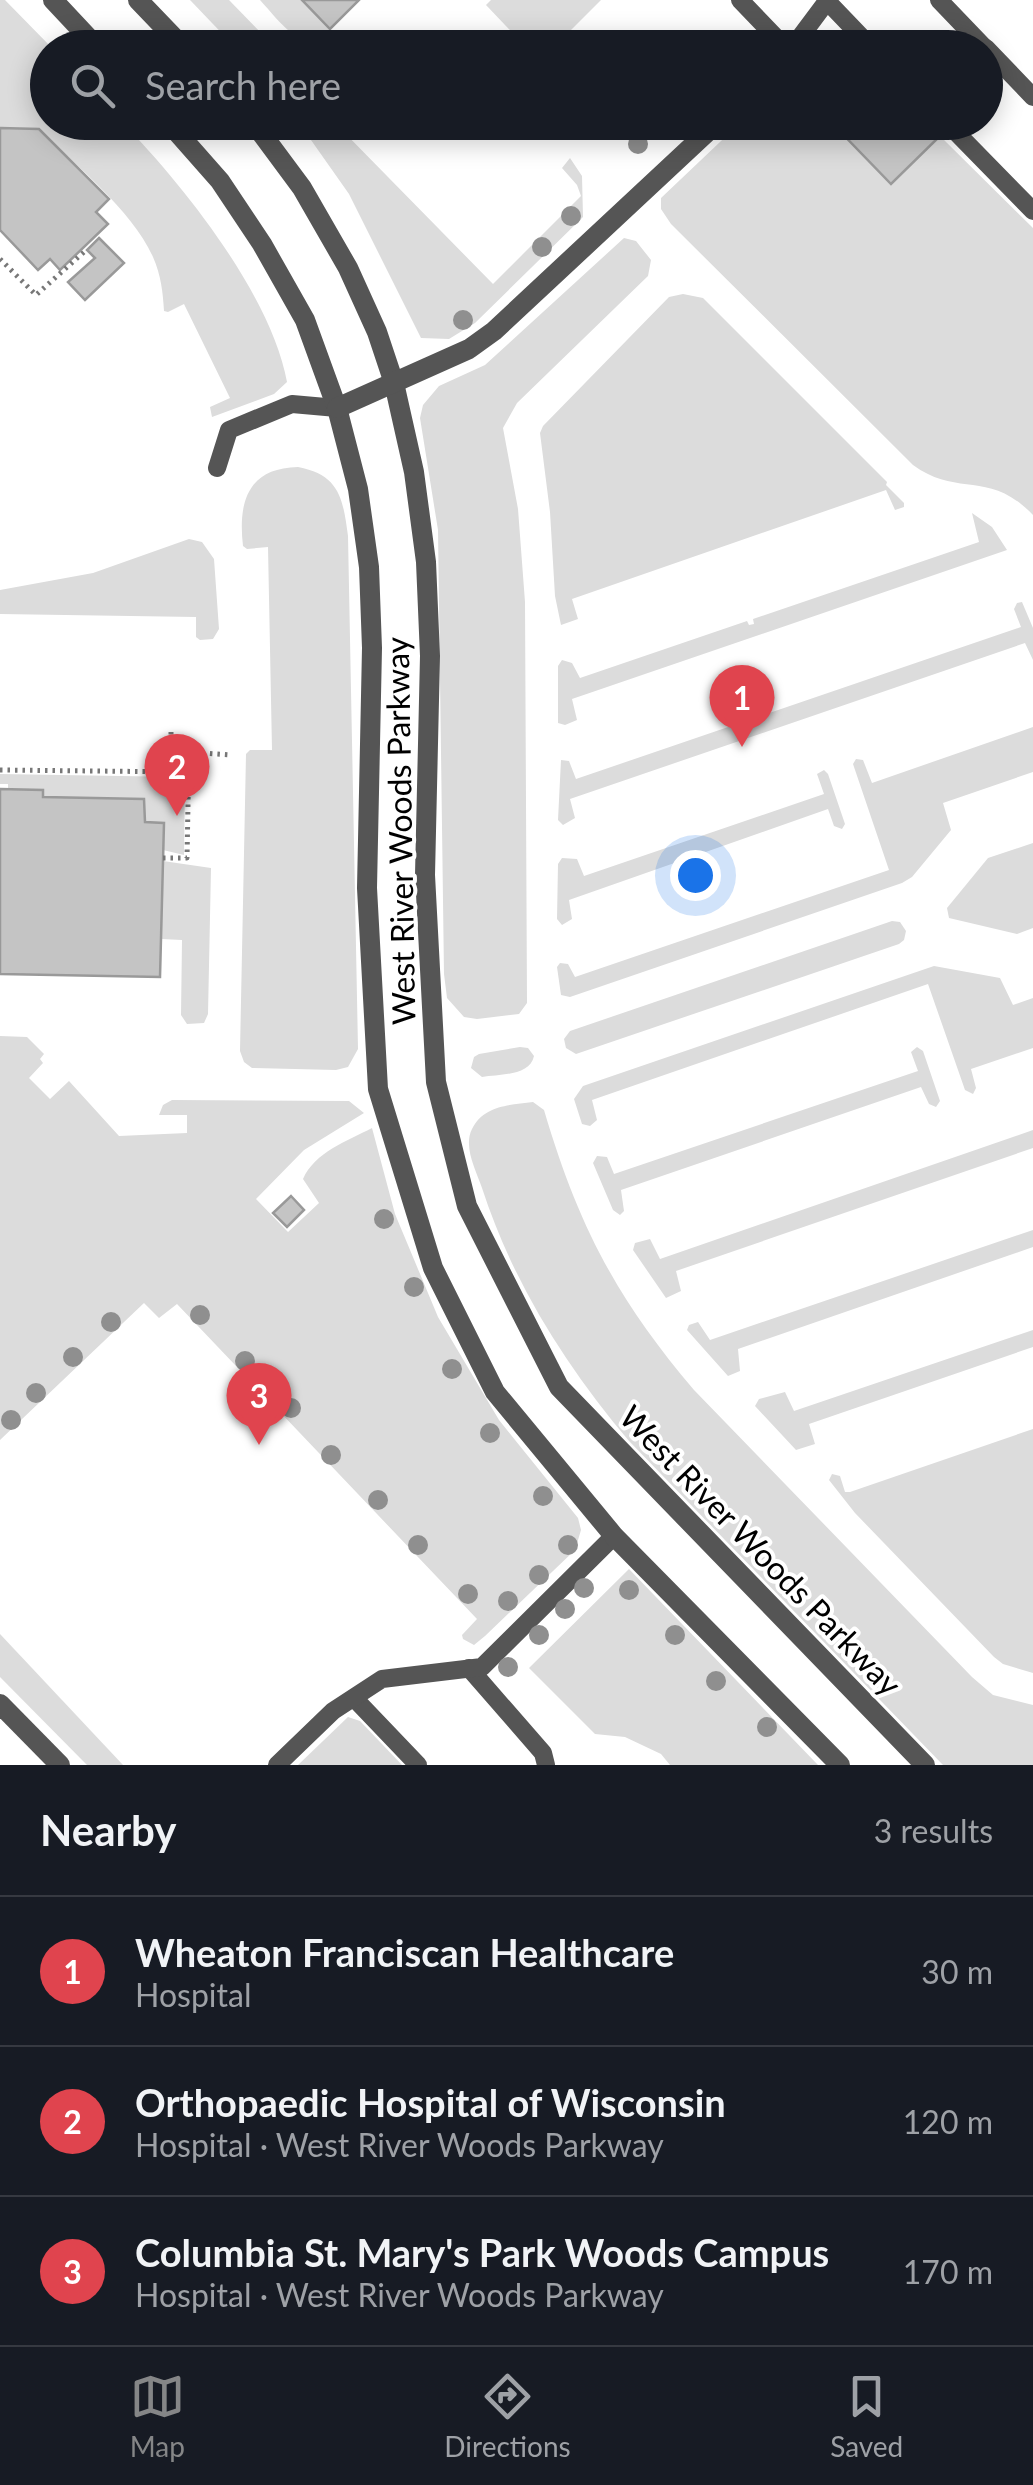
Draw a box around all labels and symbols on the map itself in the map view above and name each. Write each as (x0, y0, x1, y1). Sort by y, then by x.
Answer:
street label: West River Woods Parkway (377, 636, 422, 1025)
pin: 1 (710, 664, 774, 747)
pin: 2 (144, 734, 210, 816)
your location (670, 850, 721, 901)
pin: 3 (226, 1362, 292, 1445)
street label: West River Woods Parkway (612, 1397, 910, 1703)

